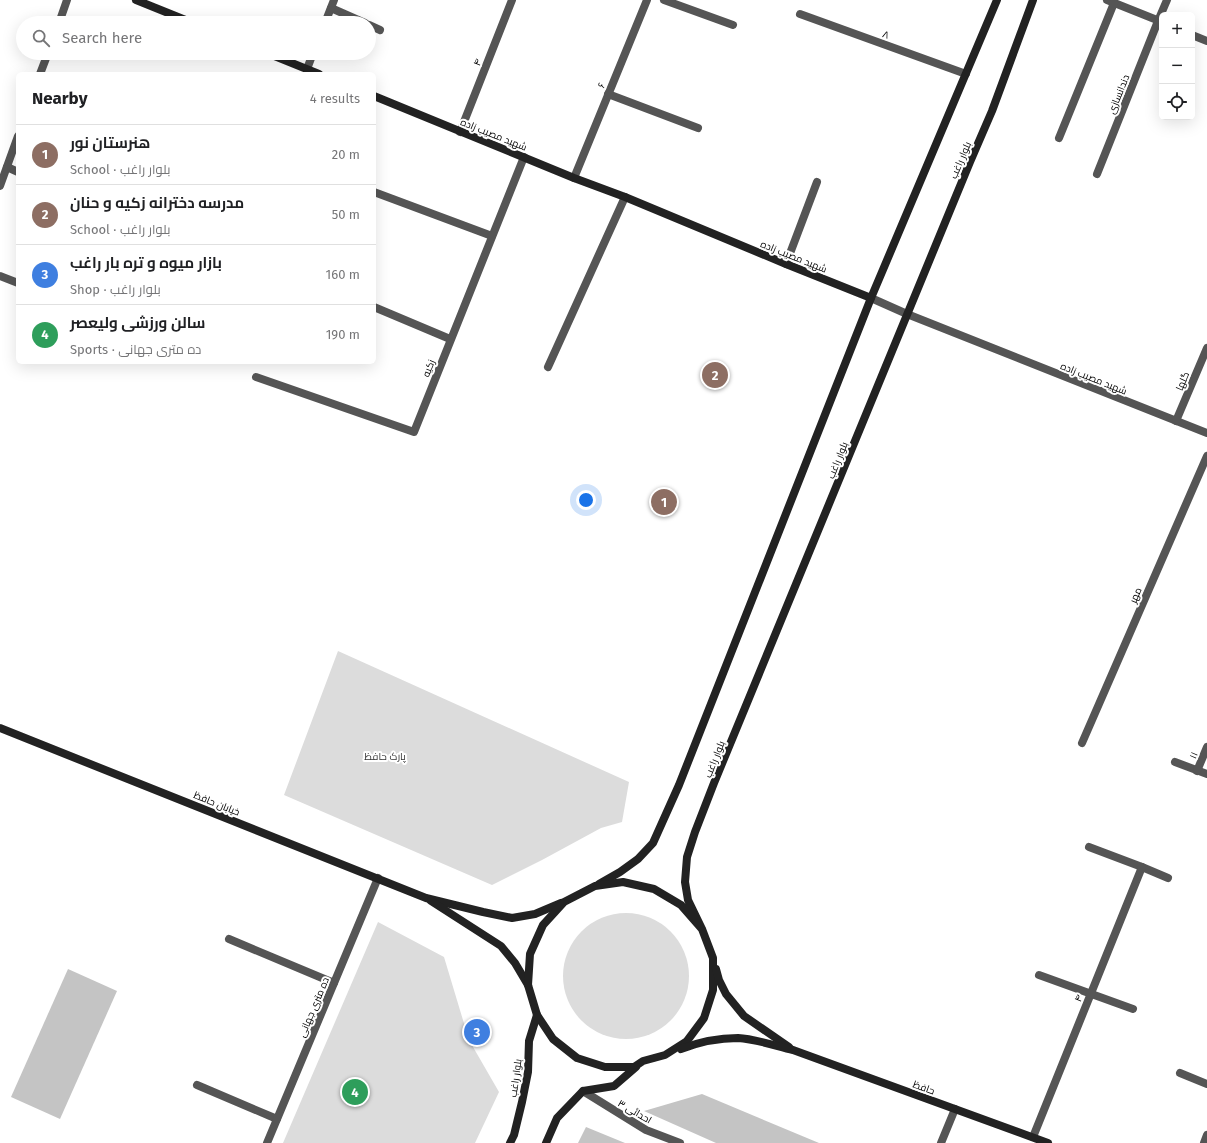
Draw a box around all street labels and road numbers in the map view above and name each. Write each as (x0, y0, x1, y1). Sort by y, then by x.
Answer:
street label: ۸ (881, 28, 891, 42)
street label: ۴ (471, 57, 485, 68)
street label: دندانسازی (1106, 73, 1132, 116)
street label: ۶ (595, 81, 608, 90)
street label: شهید مصیب زاده (459, 116, 529, 154)
street label: بلوار راغب (948, 140, 974, 181)
street label: شهید مصیب زاده (759, 238, 829, 276)
street label: زکیه (420, 358, 438, 379)
street label: شهید مصیب زاده (1059, 360, 1129, 398)
street label: گلها (1174, 370, 1192, 393)
street label: بلوار راغب (825, 440, 851, 481)
street label: مهر (1127, 586, 1145, 606)
street label: بلوار راغب (702, 739, 728, 780)
street label: ۱۱ (1187, 750, 1201, 761)
street label: خیابان حافظ (192, 789, 242, 819)
street label: ده متری جهانی (296, 975, 332, 1039)
street label: ۴ (1072, 993, 1086, 1004)
street label: بلوار راغب (507, 1058, 525, 1098)
street label: حافظ (911, 1078, 936, 1097)
street label: احداثی ۳ (615, 1097, 654, 1126)

